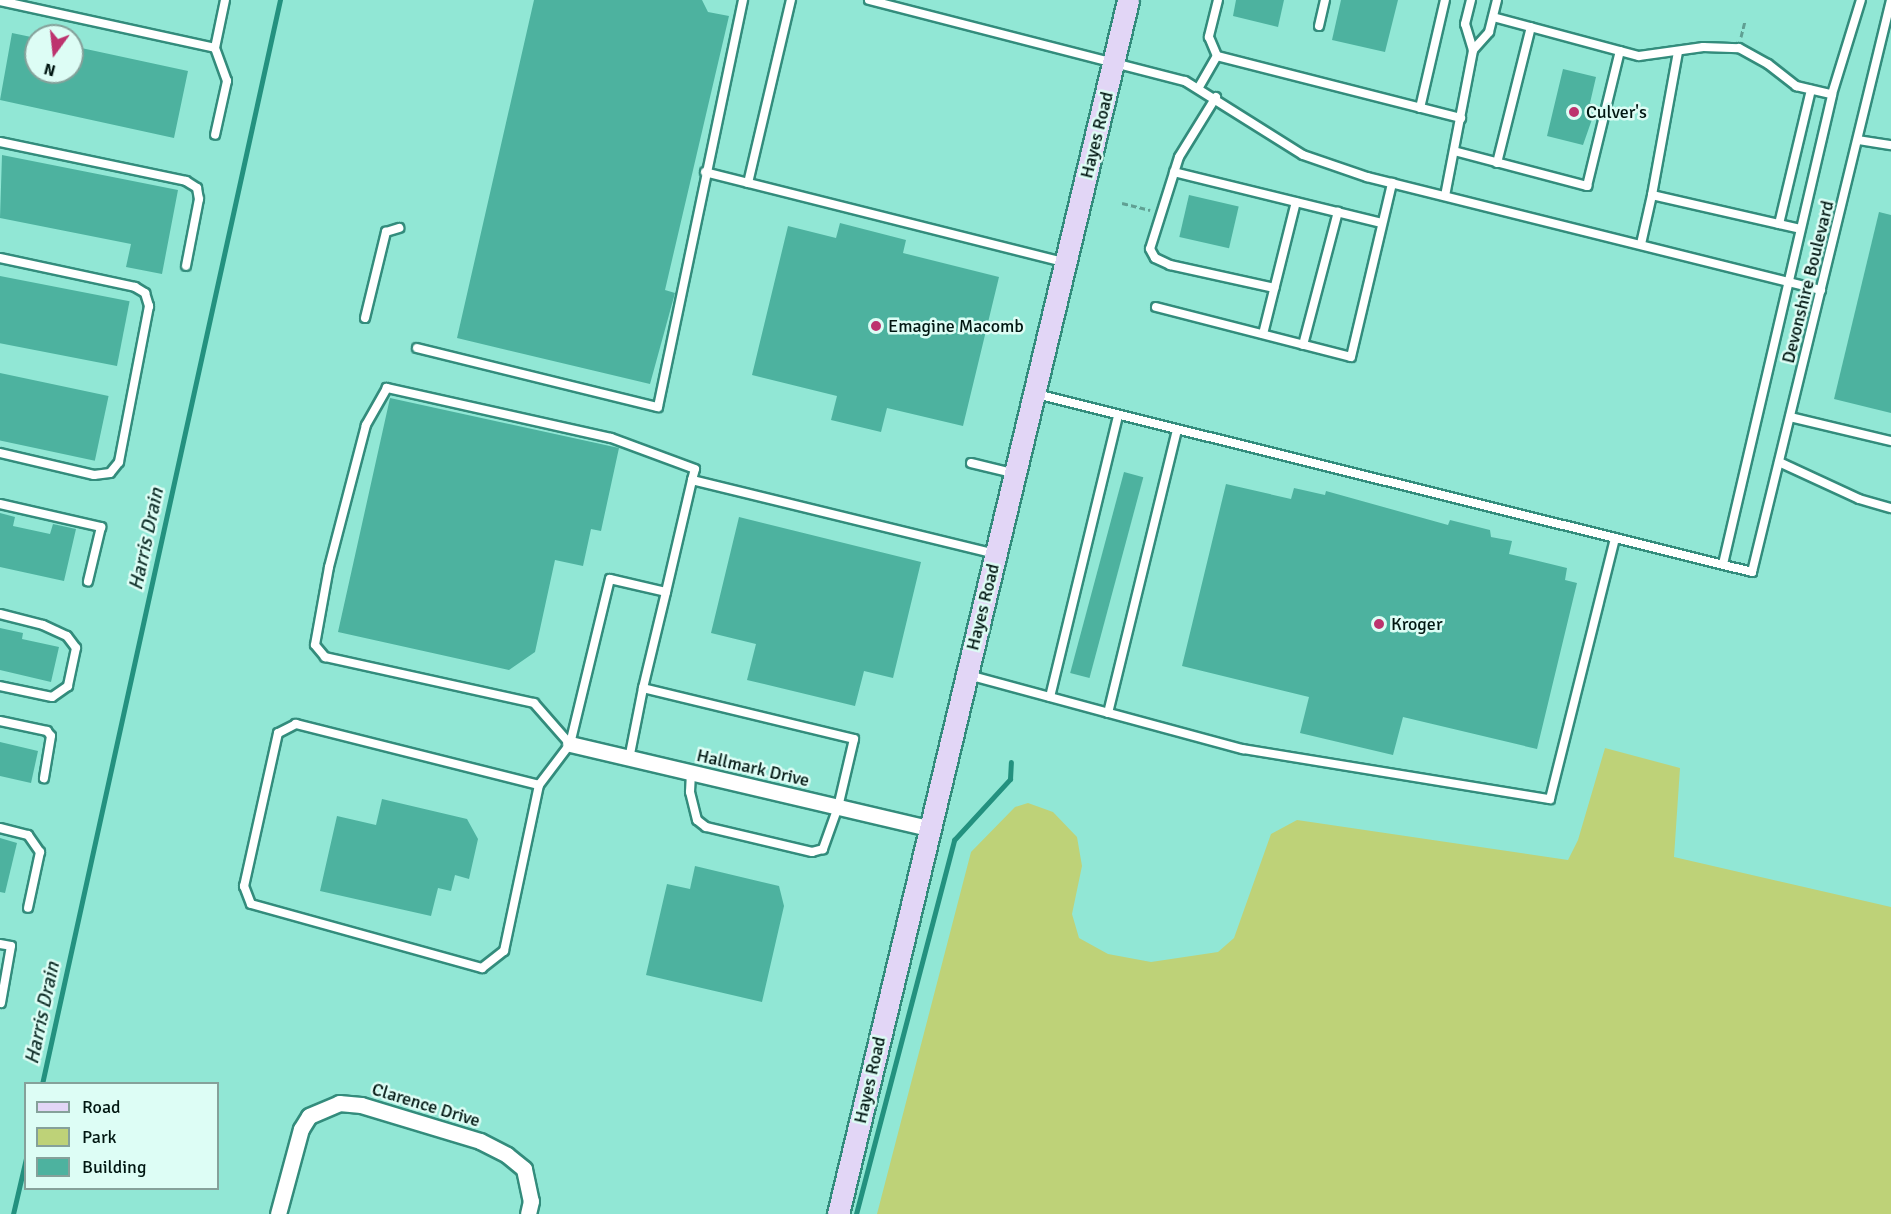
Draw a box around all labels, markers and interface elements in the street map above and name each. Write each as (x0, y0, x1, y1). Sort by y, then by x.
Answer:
north arrow (24, 24, 84, 84)
text: N (42, 58, 58, 81)
street label: Hayes Road (1076, 89, 1118, 181)
place label: Culver's (1586, 101, 1647, 123)
marker: Culver's (1567, 105, 1581, 119)
street label: Devonshire Boulevard (1777, 199, 1839, 365)
place label: Emagine Macomb (888, 315, 1024, 337)
marker: Emagine Macomb (869, 319, 883, 333)
water label: Harris Drain (123, 486, 169, 592)
street label: Hayes Road (962, 561, 1004, 653)
place label: Kroger (1391, 613, 1443, 635)
marker: Kroger (1372, 617, 1386, 631)
street label: Hallmark Drive (695, 745, 811, 791)
water label: Harris Drain (19, 960, 65, 1066)
street label: Hayes Road (850, 1034, 890, 1126)
street label: Clarence Drive (369, 1078, 483, 1132)
legend (24, 1082, 219, 1190)
text: Road (82, 1096, 121, 1118)
text: Park (82, 1126, 117, 1148)
text: Building (82, 1156, 146, 1178)

